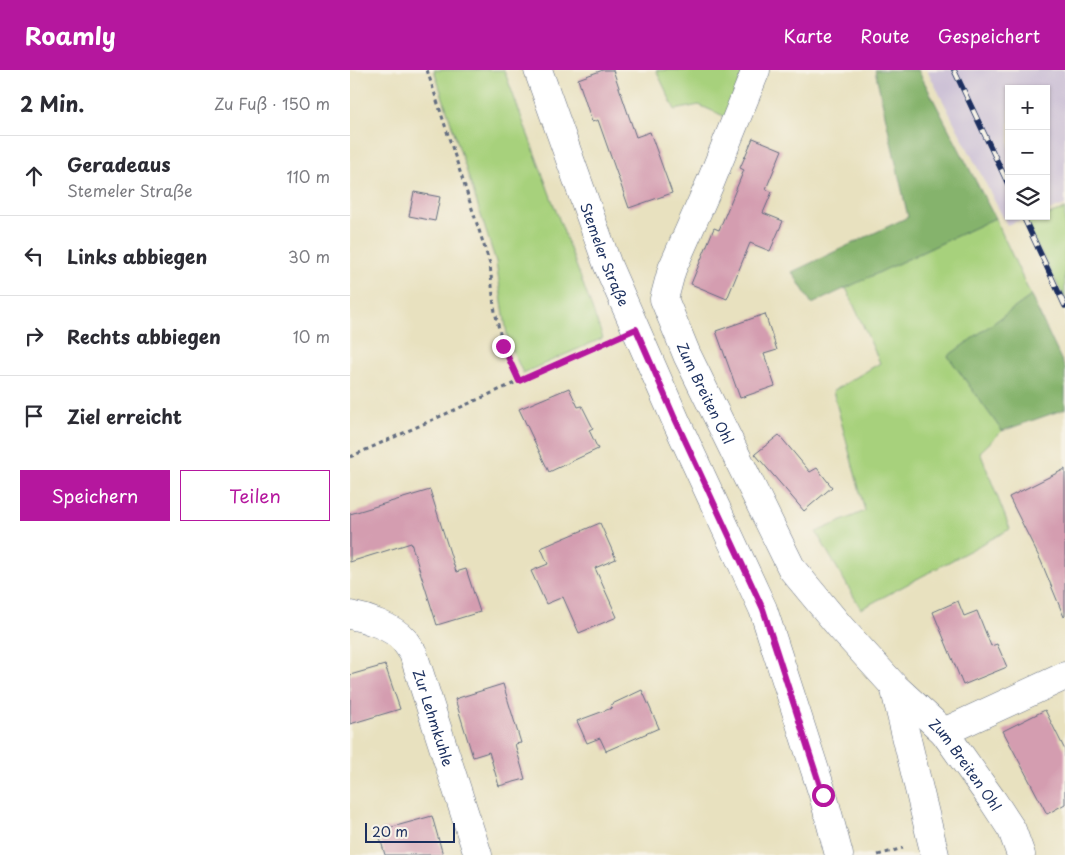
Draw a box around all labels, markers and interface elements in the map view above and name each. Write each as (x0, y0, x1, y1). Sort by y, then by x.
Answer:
text: Roamly (25, 17, 116, 53)
text: Karte (784, 22, 832, 49)
text: Route (860, 22, 910, 49)
text: Gespeichert (938, 22, 1040, 49)
map controls (1005, 85, 1050, 220)
button: + (1005, 85, 1050, 130)
text: 2 Min. (20, 87, 84, 119)
text: Zu Fuß · 150 m (214, 91, 330, 115)
button: − (1005, 130, 1050, 175)
text: Geradeaus (67, 150, 171, 178)
icon: ahead (20, 162, 48, 190)
text: 110 m (287, 164, 330, 188)
button: layers (1005, 175, 1050, 220)
text: Stemeler Straße (67, 178, 192, 202)
street label: Stemeler Straße (576, 199, 635, 309)
icon: left (20, 242, 48, 270)
text: Links abbiegen (67, 242, 207, 270)
text: 30 m (288, 244, 330, 268)
icon: right (20, 322, 48, 350)
text: Rechts abbiegen (67, 322, 221, 350)
text: 10 m (293, 324, 330, 348)
route end (492, 335, 515, 358)
street label: Zum Breiten Ohl (672, 339, 739, 447)
icon: arrive (20, 402, 48, 430)
text: Ziel erreicht (67, 402, 182, 430)
button: Speichern (20, 470, 170, 521)
button: Teilen (180, 470, 330, 521)
street label: Zur Lehmkuhle (408, 666, 459, 769)
street label: Zum Breiten Ohl (925, 713, 1007, 815)
route start (812, 784, 835, 807)
scale bar (365, 820, 455, 843)
text: 20 m (372, 821, 408, 842)

